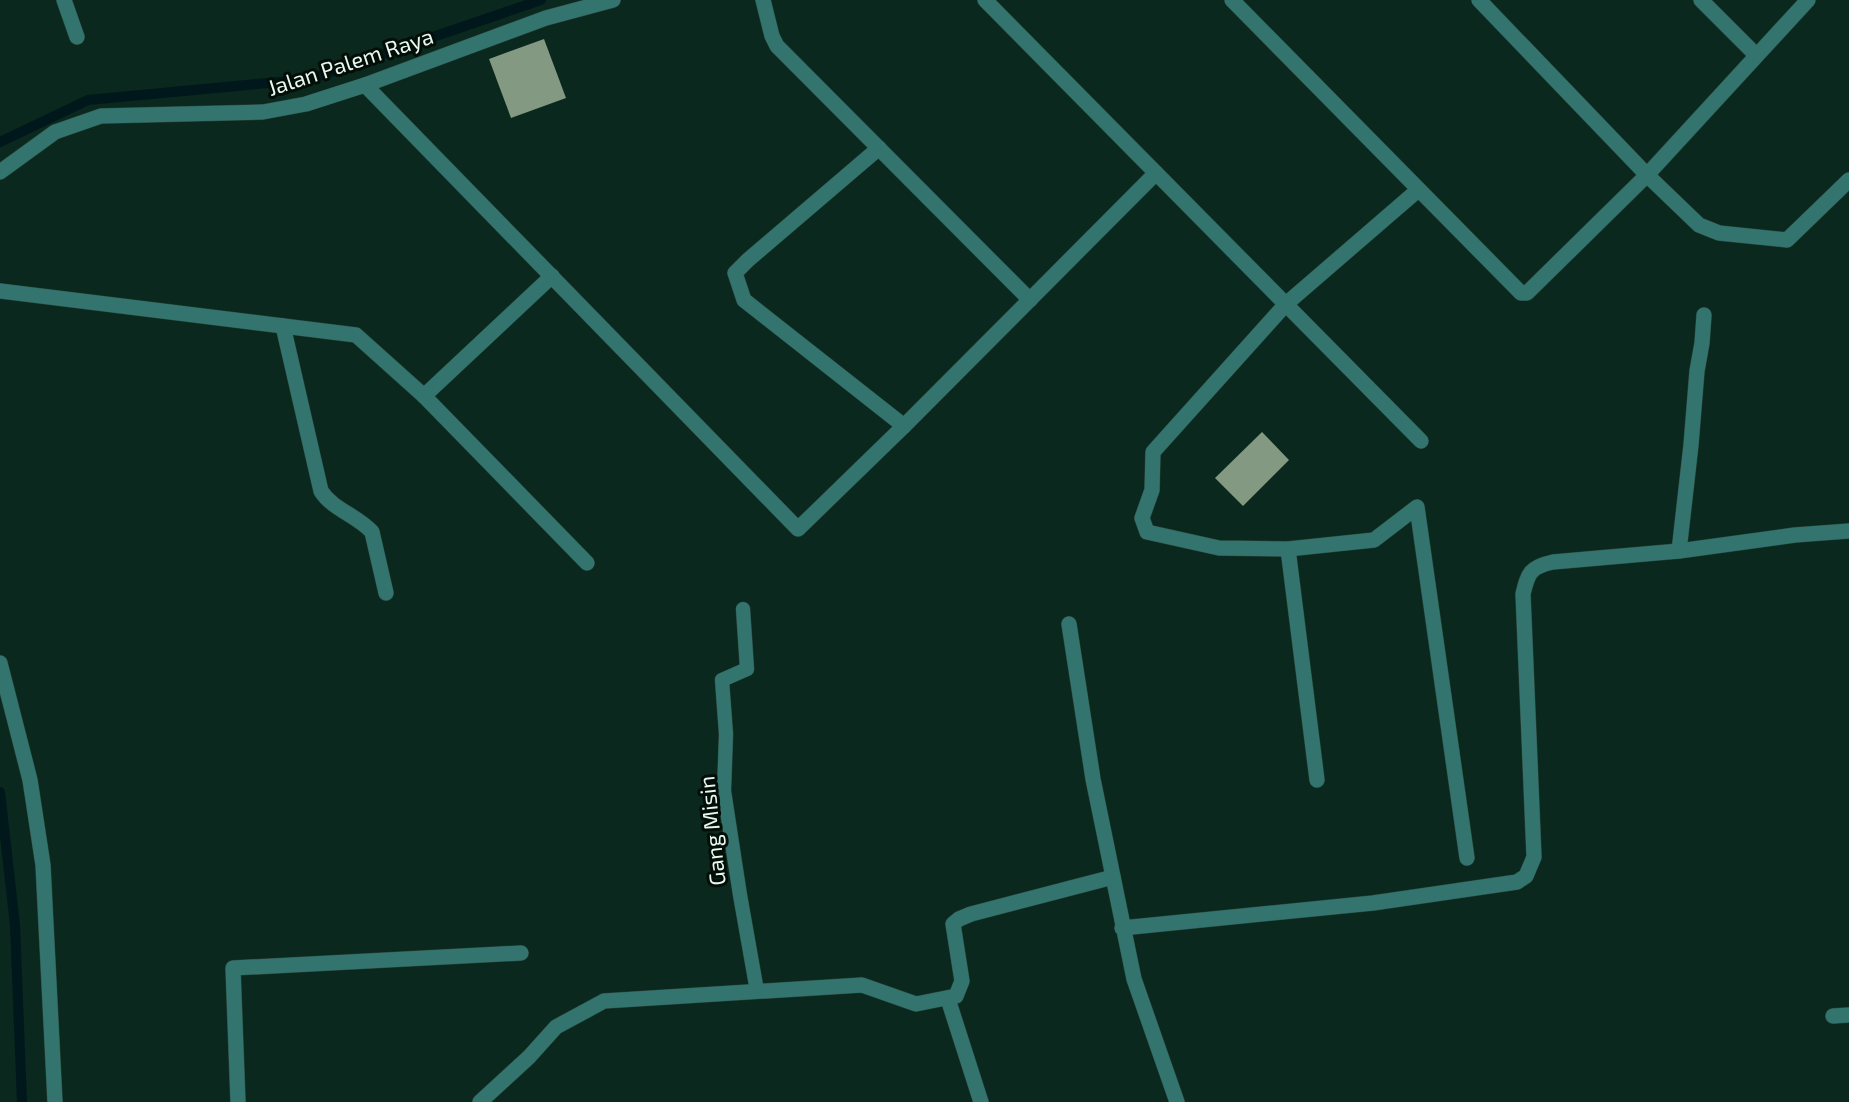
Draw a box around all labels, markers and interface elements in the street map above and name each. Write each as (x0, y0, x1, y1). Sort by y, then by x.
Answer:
street label: Jalan Palem Raya (264, 22, 436, 100)
street label: Gang Misin (692, 775, 730, 887)

